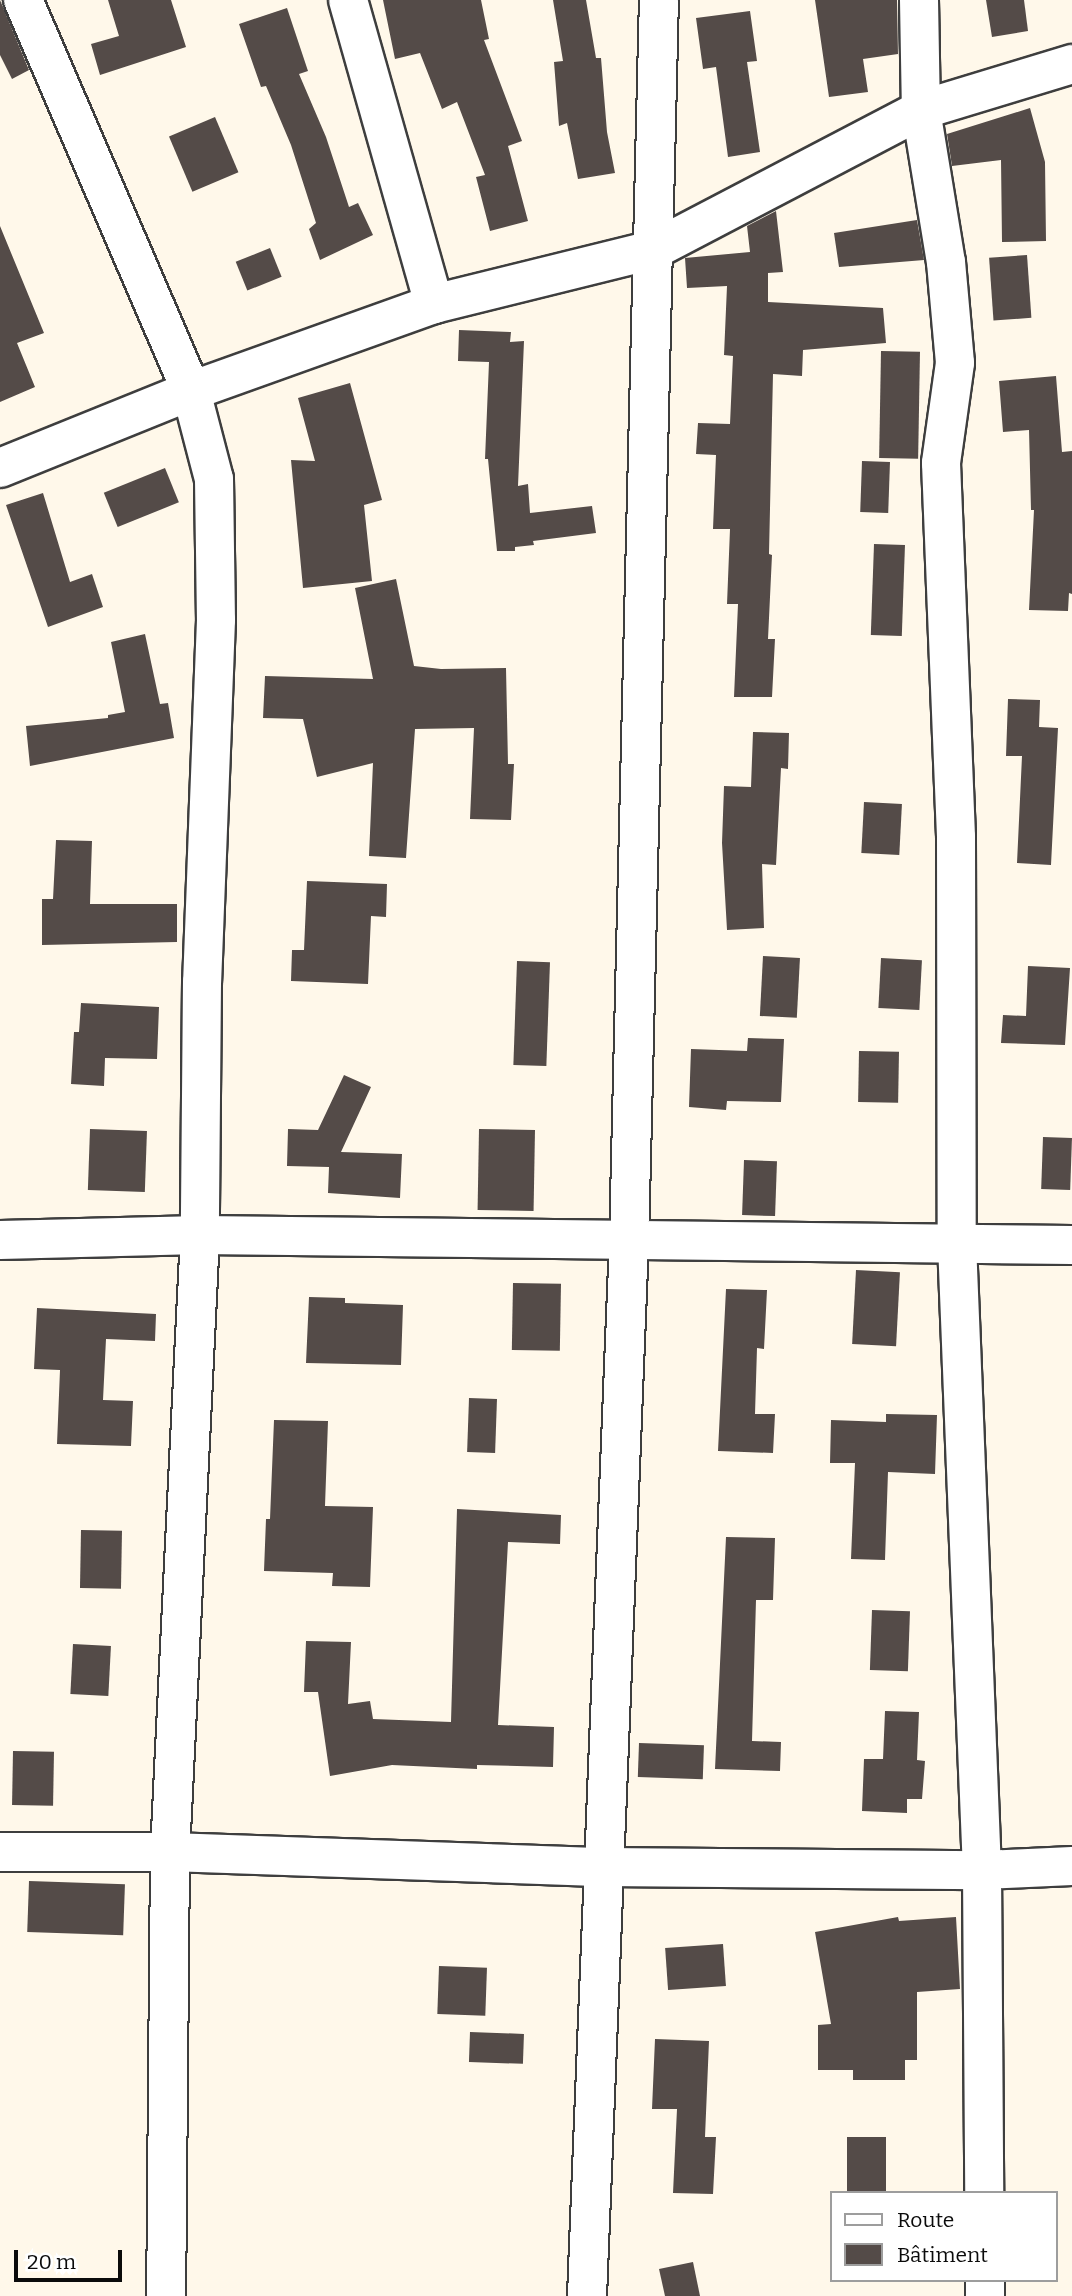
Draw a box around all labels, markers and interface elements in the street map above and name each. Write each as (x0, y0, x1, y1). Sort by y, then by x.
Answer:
legend (830, 2191, 1058, 2282)
text: Route (897, 2207, 954, 2233)
scale bar (18, 2236, 126, 2280)
text: Bâtiment (897, 2242, 988, 2268)
text: 20 m (27, 2249, 76, 2275)

